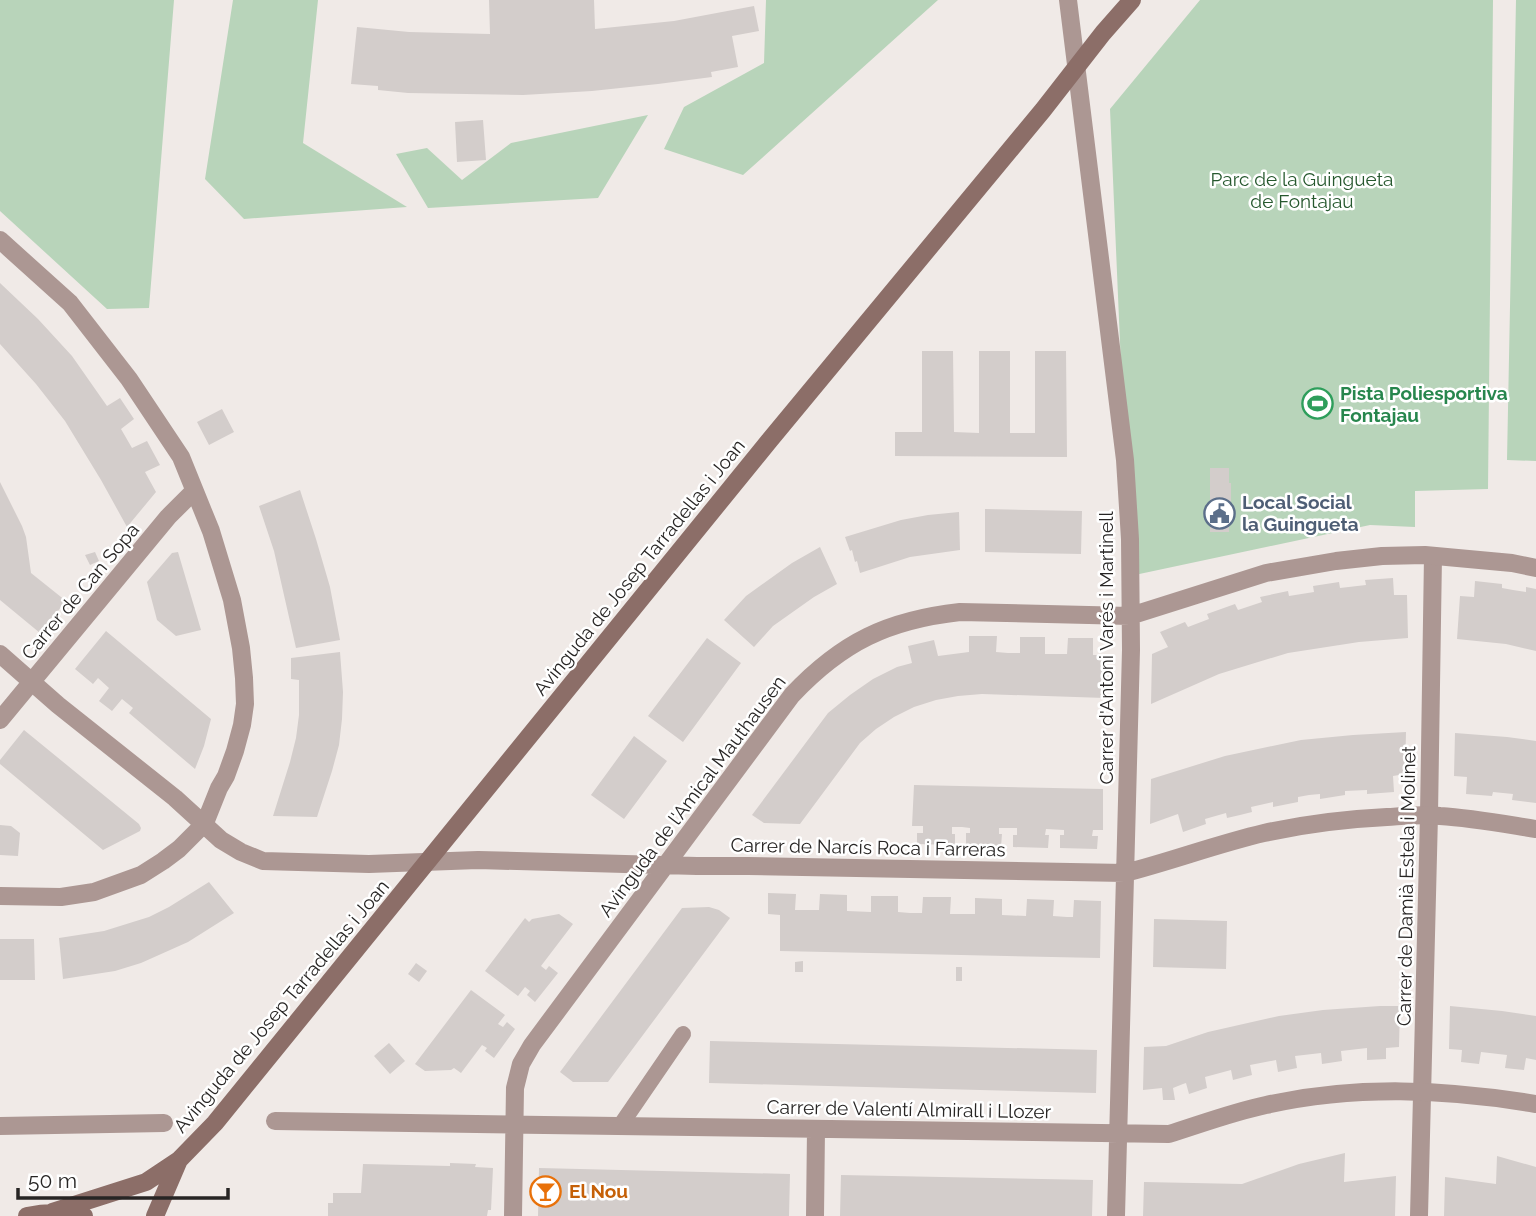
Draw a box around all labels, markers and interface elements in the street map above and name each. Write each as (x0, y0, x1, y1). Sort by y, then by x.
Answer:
park label: Parc de la Guingueta de Fontajau (1211, 168, 1393, 212)
place label: Pista Poliesportiva Fontajau (1340, 382, 1508, 426)
sports icon: Pista Poliesportiva Fontajau (1300, 387, 1334, 421)
street label: Avinguda de Josep Tarradellas i Joan (529, 435, 749, 699)
place label: Local Social la Guingueta (1242, 491, 1359, 535)
public building icon: Local Social la Guingueta (1202, 496, 1236, 530)
street label: Carrer d'Antoni Varés i Martinell (1095, 511, 1117, 785)
street label: Carrer de Can Sopa (17, 519, 143, 663)
street label: Avinguda de l'Amical Mauthausen (594, 671, 790, 921)
street label: Carrer de Damià Estela i Molinet (1393, 745, 1419, 1026)
street label: Carrer de Narcís Roca i Farreras (730, 834, 1006, 860)
street label: Avinguda de Josep Tarradellas i Joan (169, 875, 393, 1137)
street label: Carrer de Valentí Almirall i Llozer (767, 1096, 1052, 1122)
scale bar (18, 1156, 228, 1200)
text: 50 m (28, 1168, 77, 1193)
bar icon: El Nou (529, 1174, 563, 1208)
place label: El Nou (569, 1180, 628, 1202)

